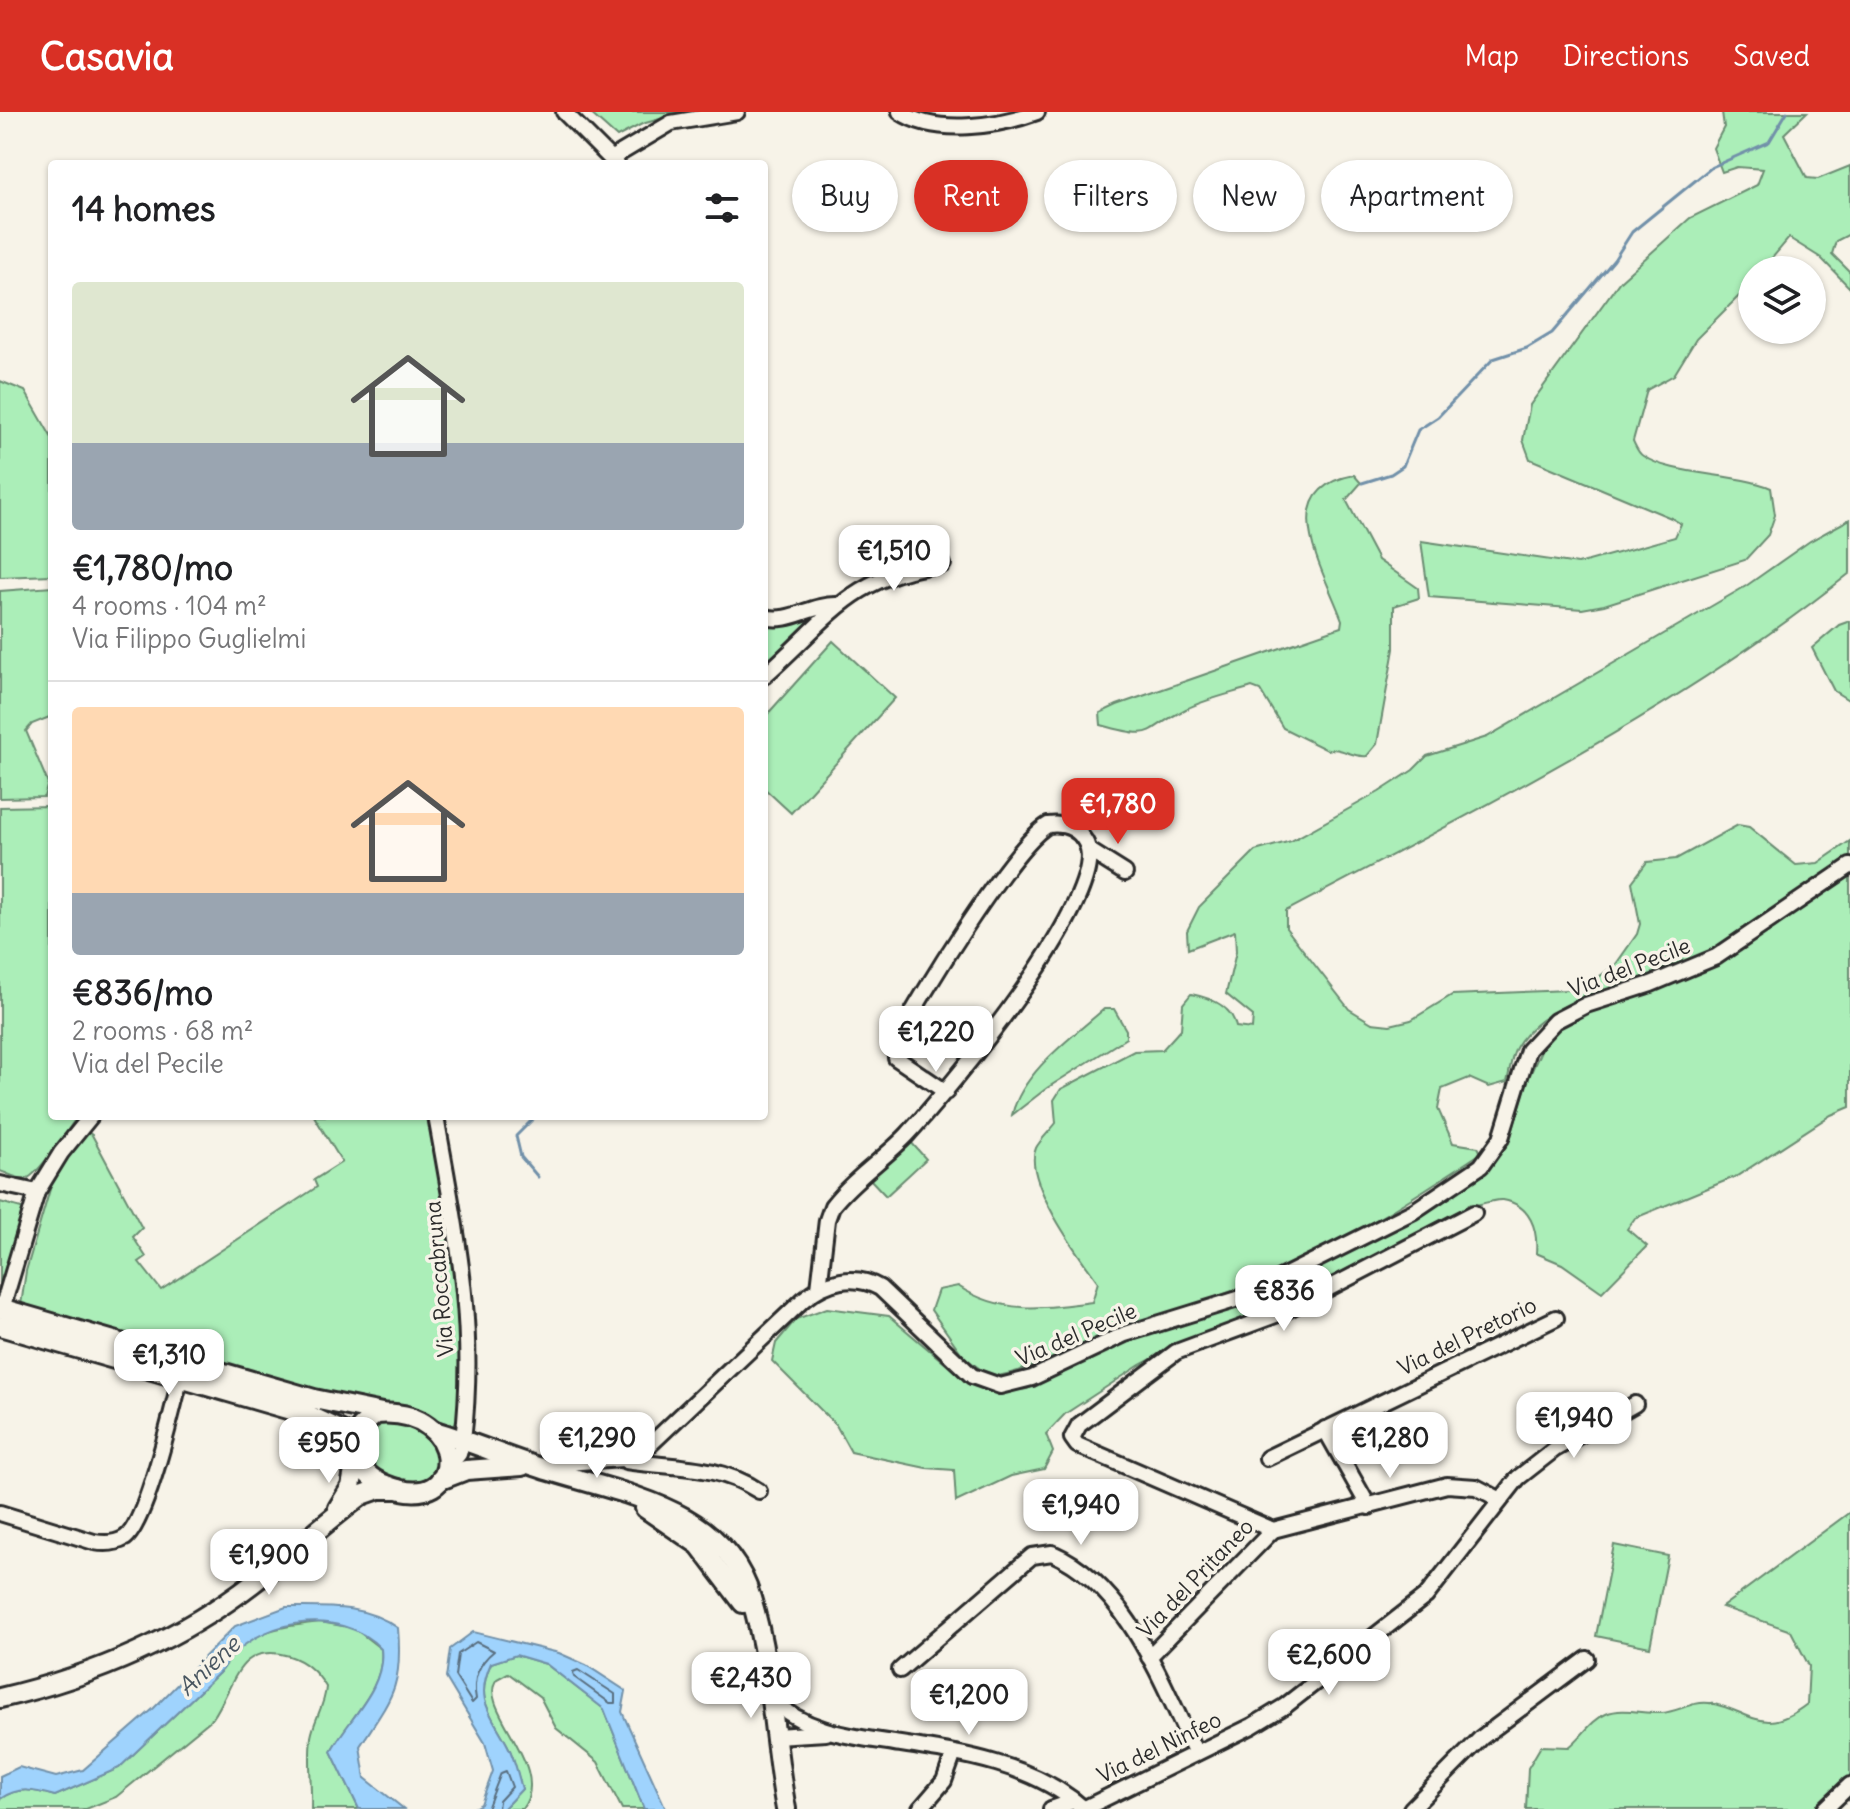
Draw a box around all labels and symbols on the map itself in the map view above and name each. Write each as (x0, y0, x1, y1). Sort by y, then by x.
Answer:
pin: €1,510 (829, 525, 959, 593)
pin: €1,780 (1053, 778, 1183, 846)
street label: Via del Pecile (1564, 931, 1694, 1003)
pin: €1,220 (871, 1006, 1001, 1074)
street label: Via Roccabruna (418, 1200, 460, 1358)
pin: €836 (1237, 1265, 1331, 1333)
street label: Via del Pretorio (1393, 1290, 1541, 1382)
street label: Via del Pecile (1011, 1296, 1141, 1372)
pin: €1,310 (104, 1329, 234, 1397)
pin: €1,940 (1509, 1392, 1639, 1460)
pin: €1,290 (532, 1412, 662, 1480)
pin: €1,280 (1325, 1412, 1455, 1480)
pin: €950 (282, 1417, 376, 1485)
pin: €1,940 (1016, 1479, 1146, 1547)
street label: Via del Pritaneo (1131, 1512, 1259, 1644)
pin: €1,900 (204, 1529, 334, 1597)
water label: Aniene (171, 1628, 247, 1702)
pin: €2,600 (1264, 1629, 1394, 1697)
pin: €2,430 (686, 1652, 816, 1720)
pin: €1,200 (904, 1669, 1034, 1737)
street label: Via del Ninfeo (1092, 1705, 1226, 1789)

